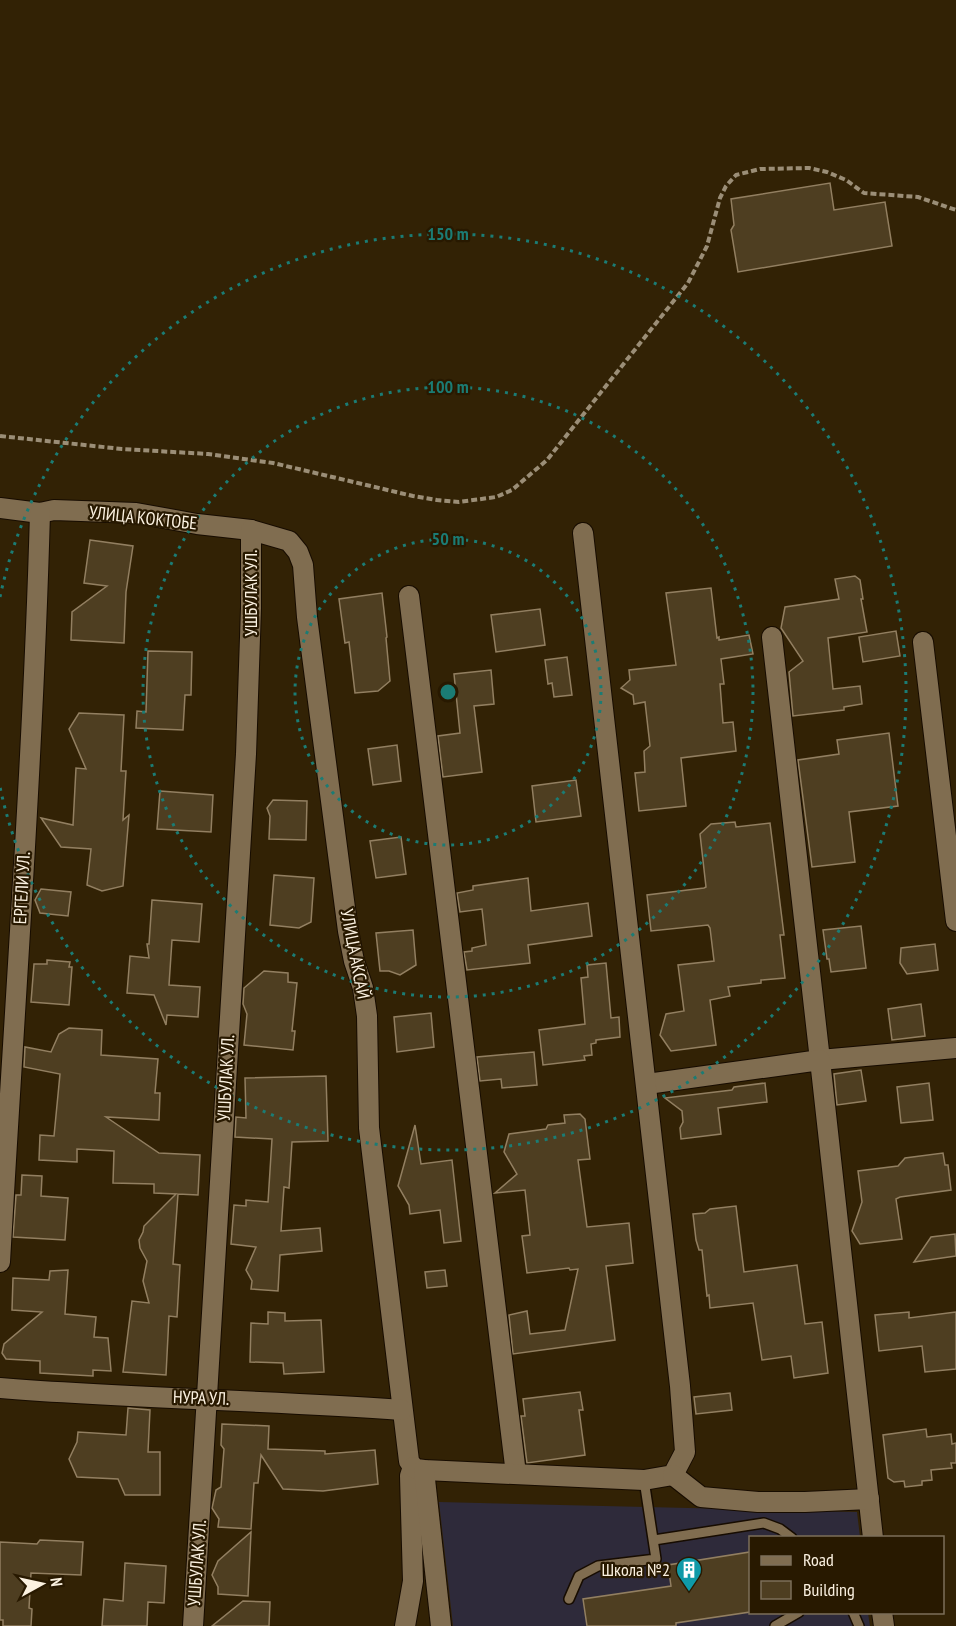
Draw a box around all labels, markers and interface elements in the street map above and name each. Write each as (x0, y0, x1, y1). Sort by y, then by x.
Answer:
text: 150 m (427, 222, 469, 245)
text: 100 m (427, 375, 469, 398)
street label: УЛИЦА КОКТОБЕ (88, 500, 198, 535)
text: 50 m (432, 527, 464, 550)
street label: УШБУЛАК УЛ. (239, 550, 262, 636)
centre of rings (438, 682, 458, 702)
street label: ЕРГЕЛИ УЛ. (8, 851, 35, 925)
street label: УЛИЦА АКСАЙ (336, 907, 375, 1001)
street label: УШБУЛАК УЛ. (212, 1034, 239, 1122)
street label: НУРА УЛ. (172, 1385, 230, 1410)
street label: УШБУЛАК УЛ. (182, 1519, 211, 1607)
legend (749, 1536, 944, 1614)
text: Road (803, 1548, 834, 1571)
north arrow (12, 1554, 72, 1614)
building icon: Школа №2 (674, 1555, 704, 1593)
place label: Школа №2 (602, 1558, 670, 1581)
text: N (46, 1576, 67, 1588)
text: Building (803, 1578, 855, 1601)

